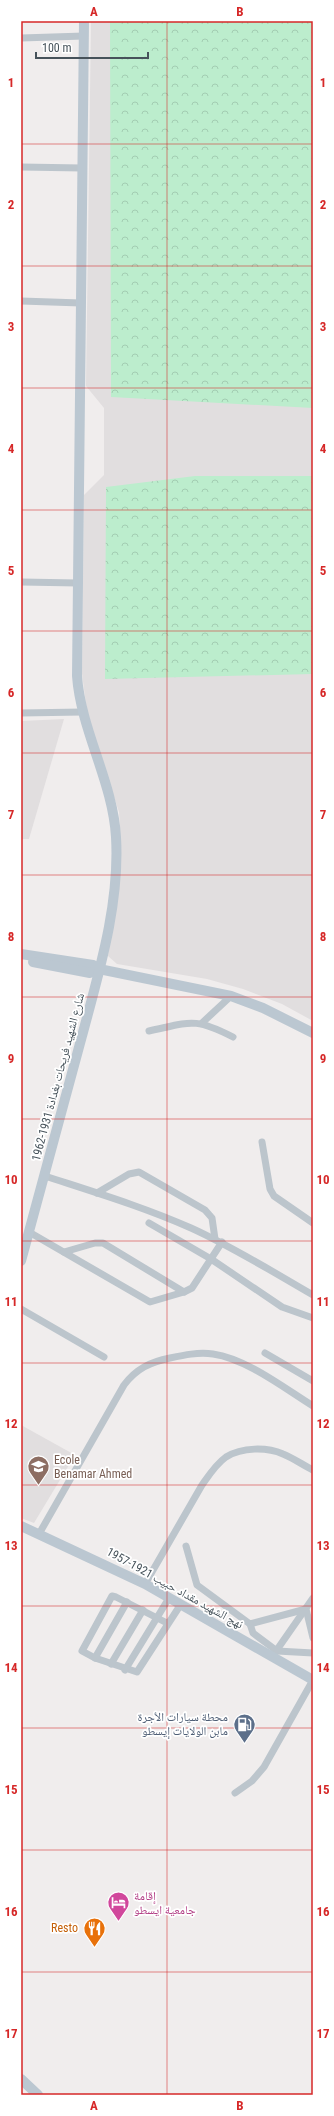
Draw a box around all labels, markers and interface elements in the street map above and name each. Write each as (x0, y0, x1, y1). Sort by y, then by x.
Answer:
text: A (90, 4, 98, 19)
text: B (236, 4, 244, 19)
scale bar (36, 34, 148, 60)
text: 100 m (42, 41, 72, 55)
text: 1 (8, 75, 14, 90)
text: 1 (320, 75, 326, 90)
text: 2 (8, 197, 15, 212)
text: 2 (320, 197, 327, 212)
text: 3 (8, 319, 14, 334)
text: 3 (320, 319, 326, 334)
text: 4 (8, 441, 15, 456)
text: 4 (320, 441, 327, 456)
text: 5 (8, 563, 15, 578)
text: 5 (320, 563, 327, 578)
text: 6 (8, 685, 15, 700)
text: 6 (320, 685, 327, 700)
text: 7 (8, 807, 15, 822)
text: 7 (320, 807, 327, 822)
text: 8 (8, 929, 14, 944)
text: 8 (320, 929, 326, 944)
street label: شارع الشهيد فريحات بغدادة 1931-1962 (29, 991, 88, 1163)
text: 9 (8, 1051, 14, 1066)
text: 9 (320, 1051, 326, 1066)
text: 10 (4, 1172, 18, 1187)
text: 10 (316, 1172, 330, 1187)
text: 11 (4, 1294, 18, 1309)
text: 11 (316, 1294, 330, 1309)
text: 12 (4, 1416, 18, 1431)
text: 12 (316, 1416, 330, 1431)
place label: Ecole Benamar Ahmed (54, 1453, 132, 1481)
school or university icon: Ecole Benamar Ahmed (25, 1454, 51, 1487)
text: 13 (4, 1538, 18, 1553)
text: 13 (316, 1538, 330, 1553)
street label: نهج الشهيد مقداد حبيب 1921-1957 (104, 1545, 246, 1632)
text: 14 (4, 1660, 18, 1675)
text: 14 (316, 1660, 330, 1675)
place label: محطة سيارات الأجرة مابن الولايات إيسطو (138, 1710, 228, 1739)
fuel station icon: محطة سيارات الأجرة مابن الولايات إيسطو (231, 1711, 257, 1744)
text: 15 (4, 1782, 18, 1797)
text: 15 (316, 1782, 330, 1797)
place label: إقامة جامعية ايسطو (134, 1889, 196, 1917)
hotel icon: إقامة جامعية ايسطو (105, 1890, 131, 1923)
text: 16 (4, 1904, 18, 1919)
text: 16 (316, 1904, 330, 1919)
restaurant icon: Resto (81, 1915, 107, 1948)
place label: Resto (51, 1921, 78, 1935)
text: 17 (4, 2026, 18, 2041)
text: 17 (316, 2026, 330, 2041)
text: A (90, 2098, 98, 2113)
text: B (236, 2098, 244, 2113)

